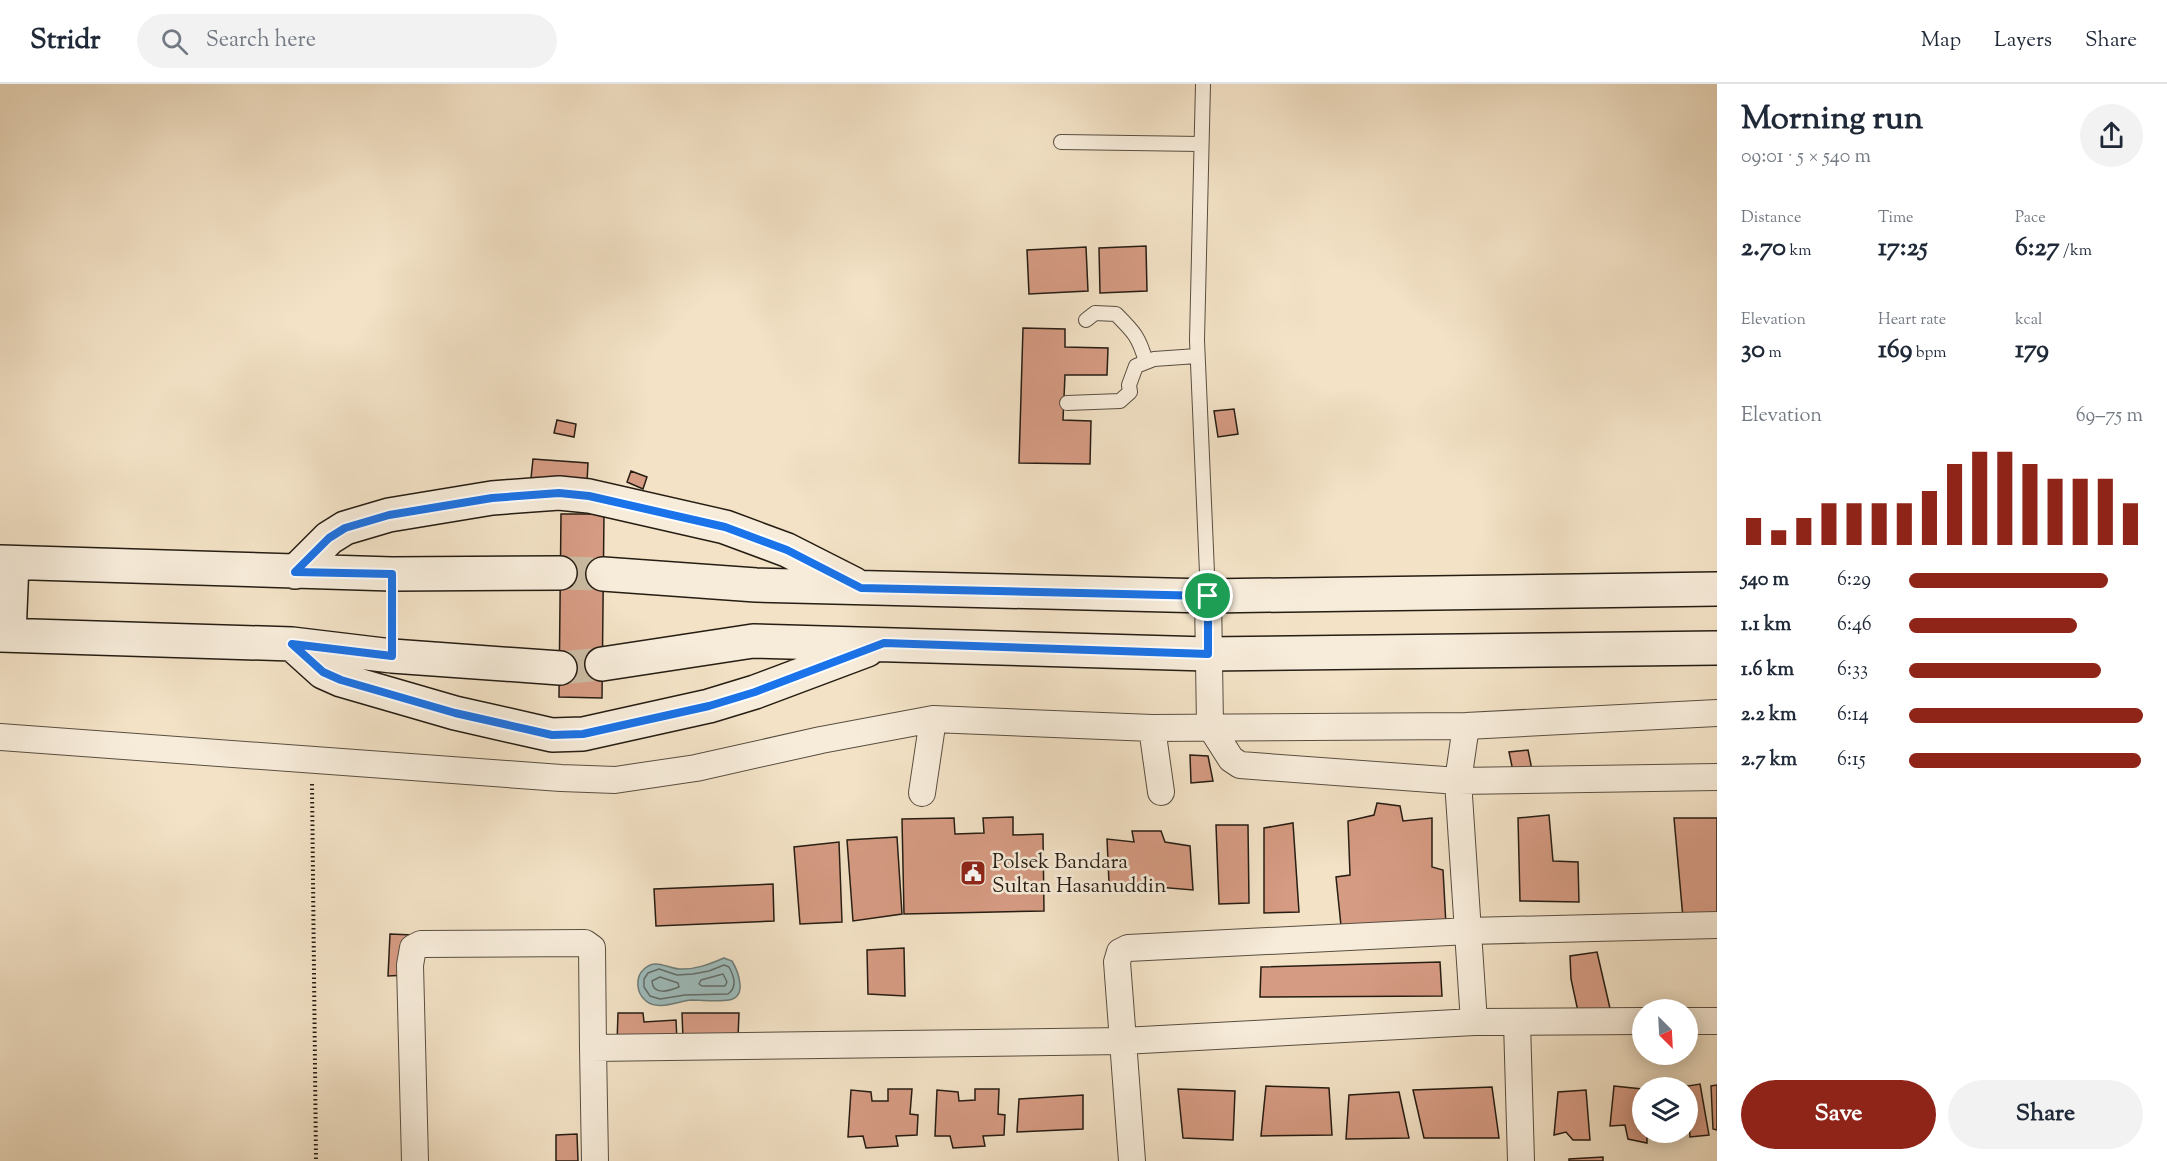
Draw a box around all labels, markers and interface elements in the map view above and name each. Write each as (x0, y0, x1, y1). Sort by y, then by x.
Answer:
search box (137, 14, 557, 68)
text: Stridr (30, 21, 101, 61)
icon: search (158, 25, 191, 58)
text: Search here (206, 25, 316, 57)
text: Map (1921, 26, 1961, 56)
text: Layers (1994, 26, 2052, 56)
text: Share (2085, 26, 2137, 56)
text: Morning run (1741, 96, 1923, 144)
button: share (2080, 104, 2143, 167)
text: 09:01 · 5 × 540 m (1741, 143, 1871, 172)
text: Distance (1741, 207, 1801, 230)
text: Time (1878, 207, 1914, 230)
text: Pace (2015, 207, 2046, 230)
text: 2.70 (1741, 230, 1786, 267)
text: 17:25 (1878, 230, 1928, 267)
text: 6:27 (2015, 230, 2060, 267)
text: km (1786, 240, 1811, 263)
text: /km (2060, 240, 2092, 263)
text: Elevation (1741, 309, 1806, 332)
text: Heart rate (1878, 309, 1946, 332)
text: kcal (2015, 309, 2043, 332)
text: 30 (1741, 332, 1765, 369)
text: 169 (1878, 332, 1912, 369)
text: 179 (2015, 332, 2049, 369)
text: m (1765, 342, 1782, 365)
text: bpm (1912, 342, 1947, 365)
text: Elevation (1741, 402, 1822, 431)
text: 69–75 m (2076, 402, 2143, 431)
text: 540 m (1741, 566, 1789, 595)
text: 6:29 (1837, 566, 1871, 595)
pin (1182, 570, 1233, 621)
icon: arrive (1191, 579, 1224, 612)
text: 1.1 km (1741, 611, 1791, 640)
text: 6:46 (1837, 611, 1872, 640)
text: 1.6 km (1741, 656, 1794, 685)
text: 6:33 (1837, 656, 1868, 685)
text: 2.2 km (1741, 701, 1796, 730)
text: 6:14 (1837, 701, 1869, 730)
text: 2.7 km (1741, 746, 1797, 775)
text: 6:15 (1837, 746, 1866, 775)
place label: Polsek Bandara Sultan Hasanuddin (992, 848, 1166, 902)
public building icon: Polsek Bandara Sultan Hasanuddin (958, 858, 988, 888)
north arrow (1632, 999, 1698, 1065)
map controls (1632, 999, 1698, 1143)
button: layers (1632, 1077, 1698, 1143)
button: Save (1741, 1080, 1936, 1149)
button: Share (1948, 1080, 2143, 1149)

